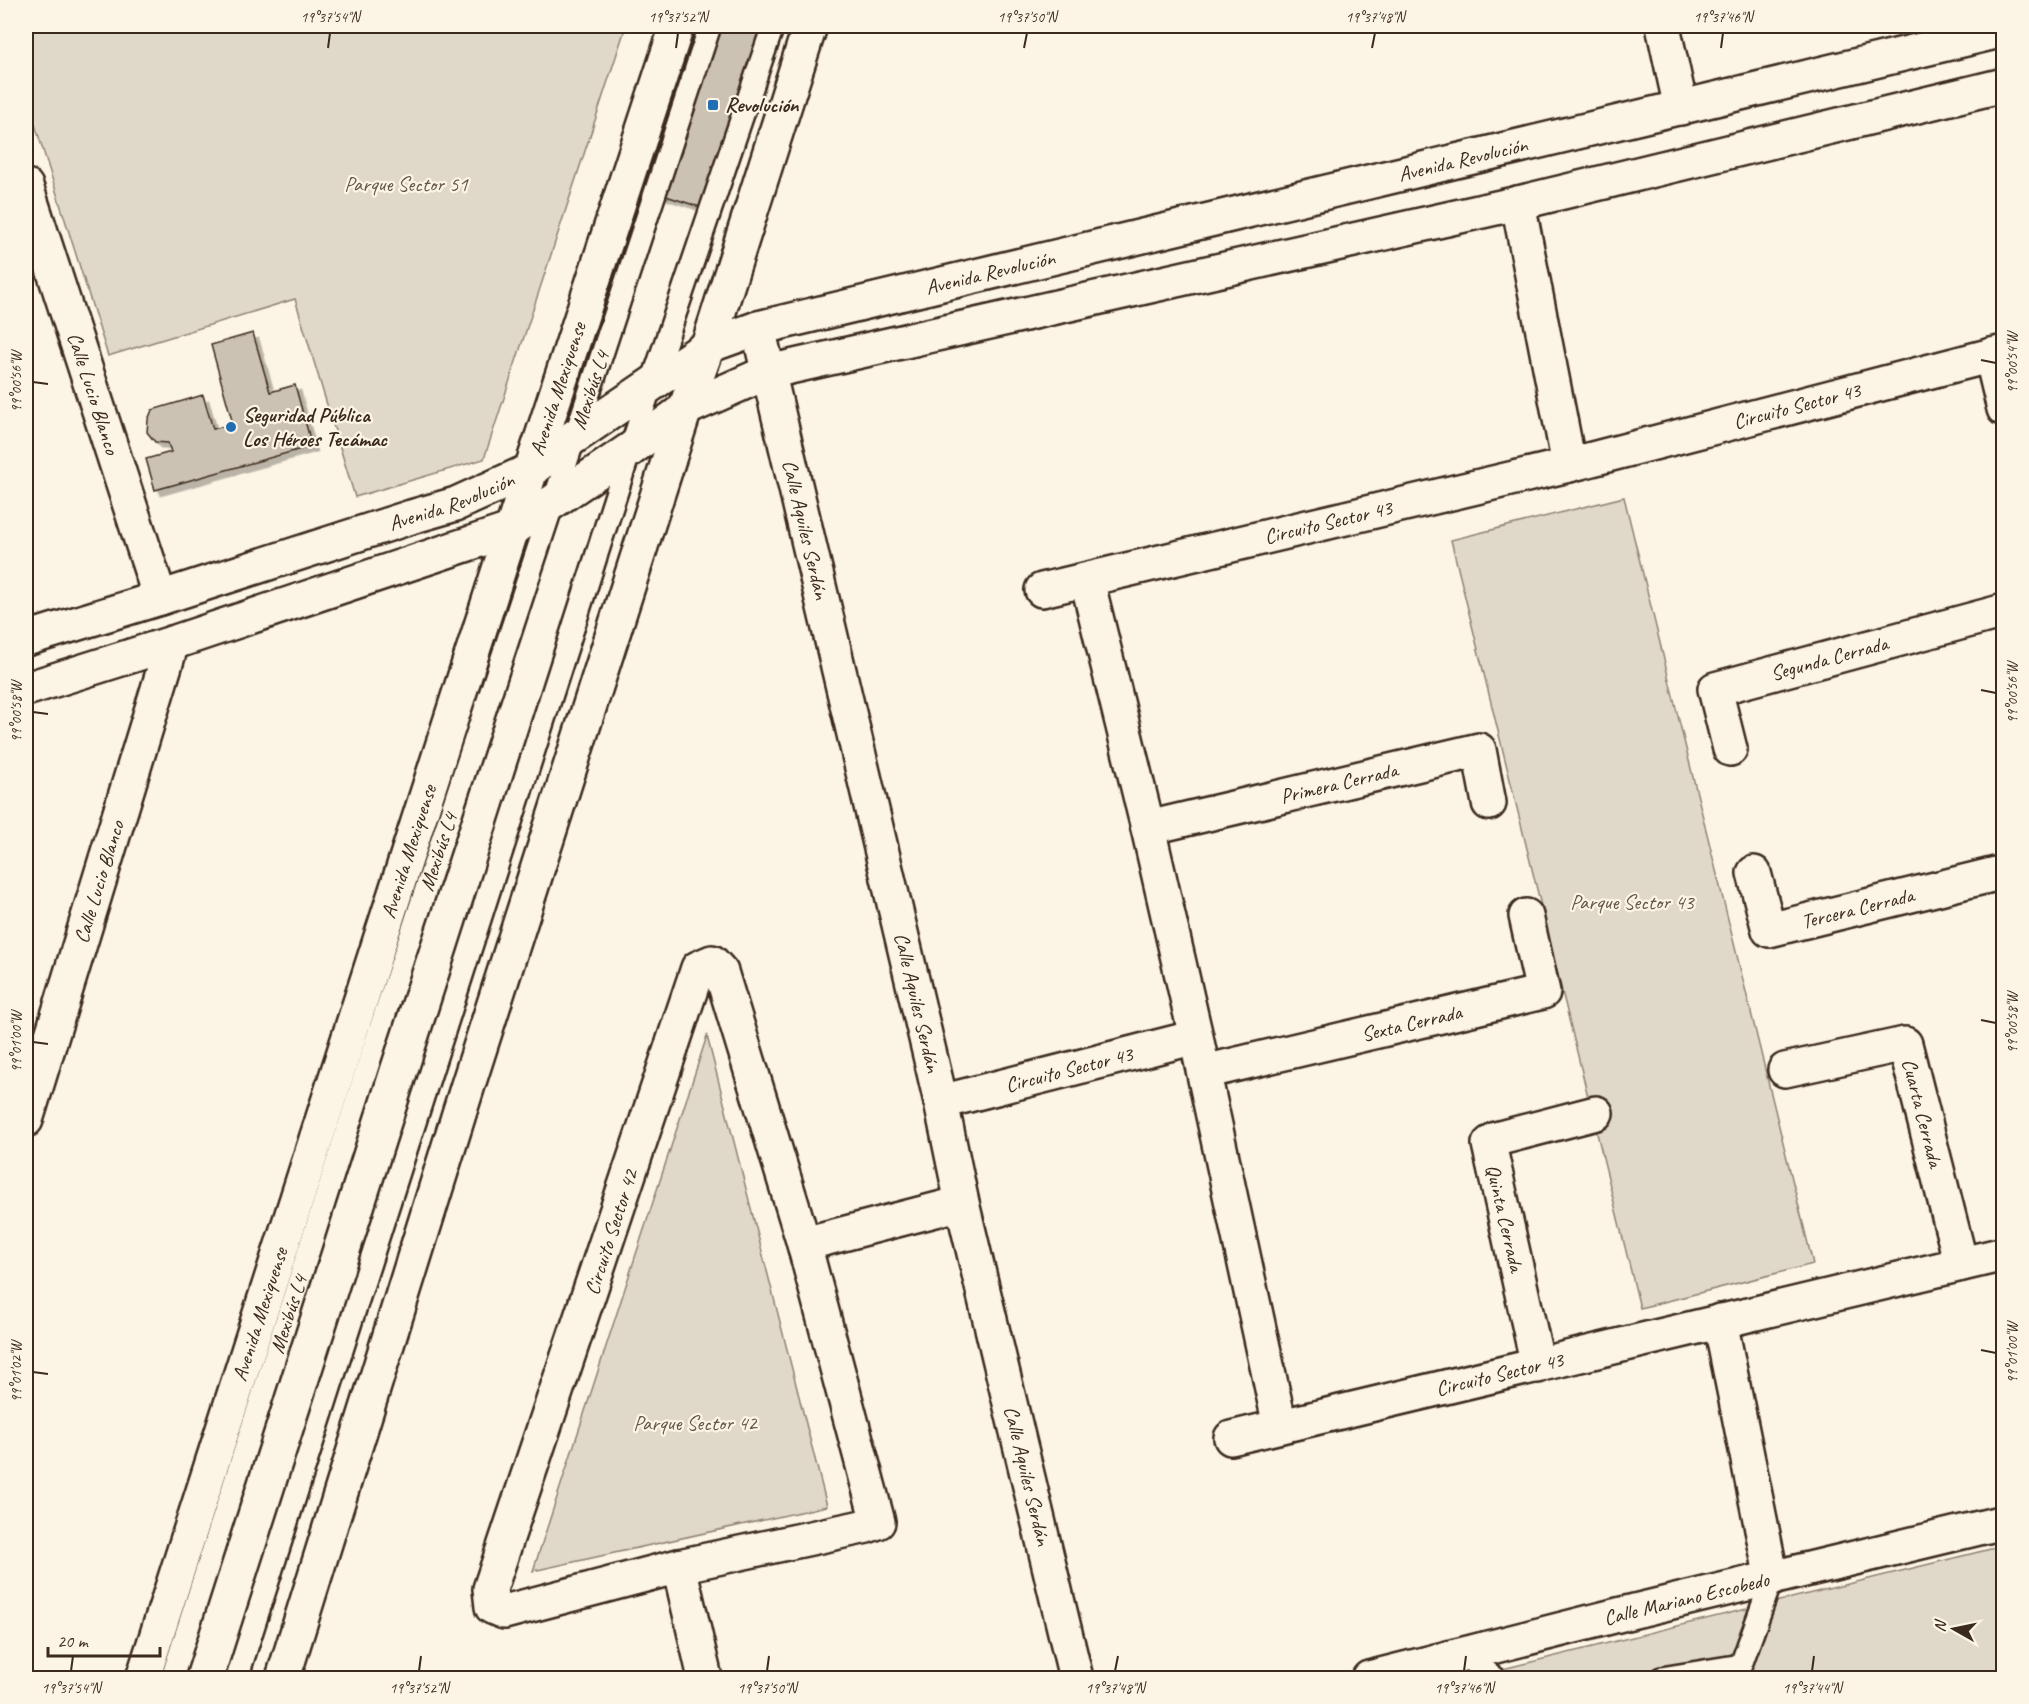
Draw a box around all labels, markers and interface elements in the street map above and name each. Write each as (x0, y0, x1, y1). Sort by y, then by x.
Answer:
text: 19°37'54"N (300, 8, 363, 27)
text: 19°37'52"N (648, 8, 711, 27)
text: 19°37'50"N (997, 8, 1060, 27)
text: 19°37'48"N (1345, 8, 1408, 27)
text: 19°37'46"N (1693, 8, 1756, 27)
place label: Revolución (725, 92, 800, 118)
marker: Revolución (706, 98, 720, 112)
street label: Avenida Revolución (1396, 131, 1530, 187)
park label: Parque Sector 51 (344, 171, 469, 197)
street label: Avenida Revolución (923, 244, 1058, 300)
street label: Avenida Mexiquense (524, 318, 592, 459)
street label: Calle Lucio Blanco (61, 329, 126, 459)
text: 99°00'54"W (2003, 329, 2022, 393)
street label: Mexibús L4 (565, 345, 616, 433)
text: 99°00'56"W (7, 348, 26, 412)
street label: Circuito Sector 43 (1730, 376, 1865, 435)
place label: Seguridad Pública Los Héroes Tecámac (243, 402, 388, 452)
marker: Seguridad Pública Los Héroes Tecámac (224, 420, 238, 434)
street label: Calle Aquiles Serdán (777, 457, 835, 602)
street label: Avenida Revolución (385, 466, 519, 536)
street label: Circuito Sector 43 (1262, 494, 1396, 550)
street label: Segunda Cerrada (1768, 629, 1893, 686)
text: 99°00'56"W (2003, 659, 2022, 723)
text: 99°00'58"W (7, 678, 26, 742)
street label: Primera Cerrada (1278, 756, 1402, 809)
street label: Avenida Mexiquense (375, 780, 442, 922)
street label: Mexibús L4 (413, 807, 464, 894)
street label: Calle Lucio Blanco (68, 816, 130, 946)
street label: Tercera Cerrada (1799, 881, 1919, 935)
park label: Parque Sector 43 (1570, 889, 1695, 915)
street label: Calle Aquiles Serdán (888, 930, 947, 1075)
text: 99°00'58"W (2003, 989, 2022, 1053)
street label: Sexta Cerrada (1359, 998, 1466, 1047)
text: 99°01'00"W (7, 1008, 26, 1072)
street label: Circuito Sector 43 (1003, 1040, 1137, 1098)
street label: Cuarta Cerrada (1896, 1056, 1949, 1172)
street label: Quinta Cerrada (1480, 1162, 1531, 1277)
street label: Circuito Sector 42 (579, 1165, 644, 1298)
street label: Avenida Mexiquense (226, 1243, 294, 1384)
street label: Mexibús L4 (264, 1269, 314, 1357)
text: 99°01'00"W (2003, 1319, 2022, 1383)
text: 99°01'02"W (7, 1338, 26, 1402)
street label: Circuito Sector 43 (1433, 1346, 1567, 1402)
street label: Calle Aquiles Serdán (998, 1403, 1057, 1549)
park label: Parque Sector 42 (633, 1410, 758, 1436)
street label: Calle Mariano Escobedo (1601, 1566, 1773, 1631)
north arrow (1924, 1599, 1984, 1659)
text: N (1930, 1617, 1951, 1633)
scale bar (48, 1620, 160, 1658)
text: 20 m (57, 1630, 90, 1652)
text: 19°37'54"N (41, 1679, 104, 1698)
text: 19°37'52"N (389, 1679, 452, 1698)
text: 19°37'50"N (737, 1679, 800, 1698)
text: 19°37'48"N (1085, 1679, 1148, 1698)
text: 19°37'46"N (1434, 1679, 1497, 1698)
text: 19°37'44"N (1782, 1679, 1845, 1698)

